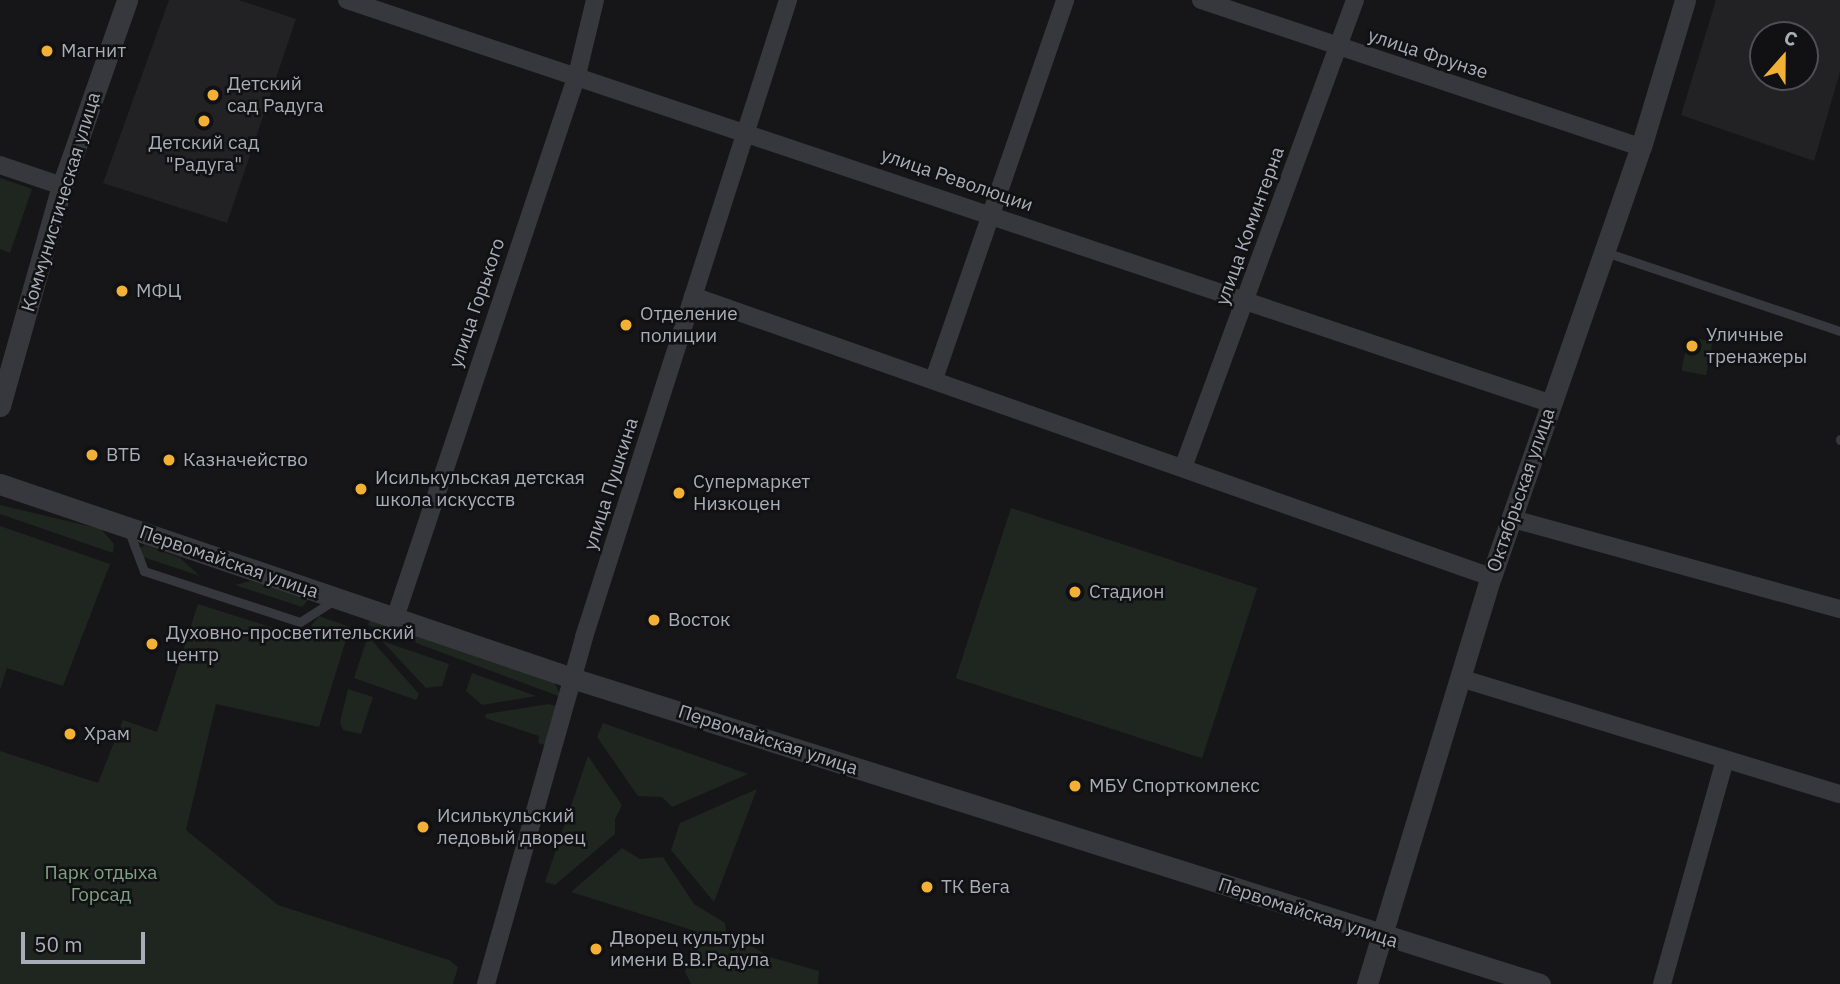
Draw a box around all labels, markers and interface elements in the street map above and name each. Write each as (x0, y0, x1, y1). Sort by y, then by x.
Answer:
north arrow (1749, 21, 1819, 91)
street label: улица Фрунзе (1365, 24, 1491, 84)
text: С (1781, 25, 1801, 52)
place label: Магнит (61, 40, 126, 62)
marker: Магнит (39, 43, 55, 59)
place label: Детский сад Радуга (227, 73, 324, 117)
marker: Детский сад Радуга (205, 87, 221, 103)
street label: Коммунистическая улица (17, 89, 105, 315)
marker: Детский сад "Радуга" (196, 113, 212, 129)
place label: Детский сад "Радуга" (149, 132, 259, 176)
street label: улица Революции (878, 143, 1036, 217)
street label: улица Коминтерна (1211, 144, 1289, 308)
street label: улица Горького (444, 235, 510, 371)
place label: МФЦ (136, 280, 181, 302)
marker: МФЦ (114, 283, 130, 299)
place label: Отделение полиции (640, 303, 738, 347)
marker: Отделение полиции (618, 317, 634, 333)
place label: Уличные тренажеры (1706, 324, 1807, 368)
marker: Уличные тренажеры (1684, 338, 1700, 354)
street label: Октябрьская улица (1482, 405, 1560, 575)
street label: улица Пушкина (579, 415, 643, 553)
place label: ВТБ (106, 444, 141, 466)
marker: ВТБ (84, 447, 100, 463)
place label: Казначейство (183, 449, 308, 471)
marker: Казначейство (161, 452, 177, 468)
place label: Исилькульская детская школа искусств (375, 467, 585, 511)
place label: Супермаркет Низкоцен (693, 471, 810, 515)
marker: Исилькульская детская школа искусств (353, 481, 369, 497)
marker: Супермаркет Низкоцен (671, 485, 687, 501)
street label: Первомайская улица (137, 521, 321, 603)
place label: Стадион (1089, 581, 1164, 603)
marker: Стадион (1067, 584, 1083, 600)
place label: Восток (668, 609, 730, 631)
marker: Восток (646, 612, 662, 628)
place label: Духовно-просветительский центр (166, 622, 415, 666)
marker: Духовно-просветительский центр (144, 636, 160, 652)
street label: Первомайская улица (675, 700, 861, 780)
place label: Храм (84, 723, 130, 745)
marker: Храм (62, 726, 78, 742)
place label: МБУ Спорткомлекс (1089, 775, 1260, 797)
marker: МБУ Спорткомлекс (1067, 778, 1083, 794)
place label: Исилькульский ледовый дворец (437, 805, 586, 849)
marker: Исилькульский ледовый дворец (415, 819, 431, 835)
park label: Парк отдыха Горсад (45, 862, 157, 906)
street label: Первомайская улица (1215, 873, 1401, 953)
place label: ТК Вега (941, 876, 1010, 898)
marker: ТК Вега (919, 879, 935, 895)
scale bar (24, 918, 149, 962)
place label: Дворец культуры имени В.В.Радула (610, 927, 769, 971)
text: 50 m (34, 930, 83, 958)
marker: Дворец культуры имени В.В.Радула (588, 941, 604, 957)

